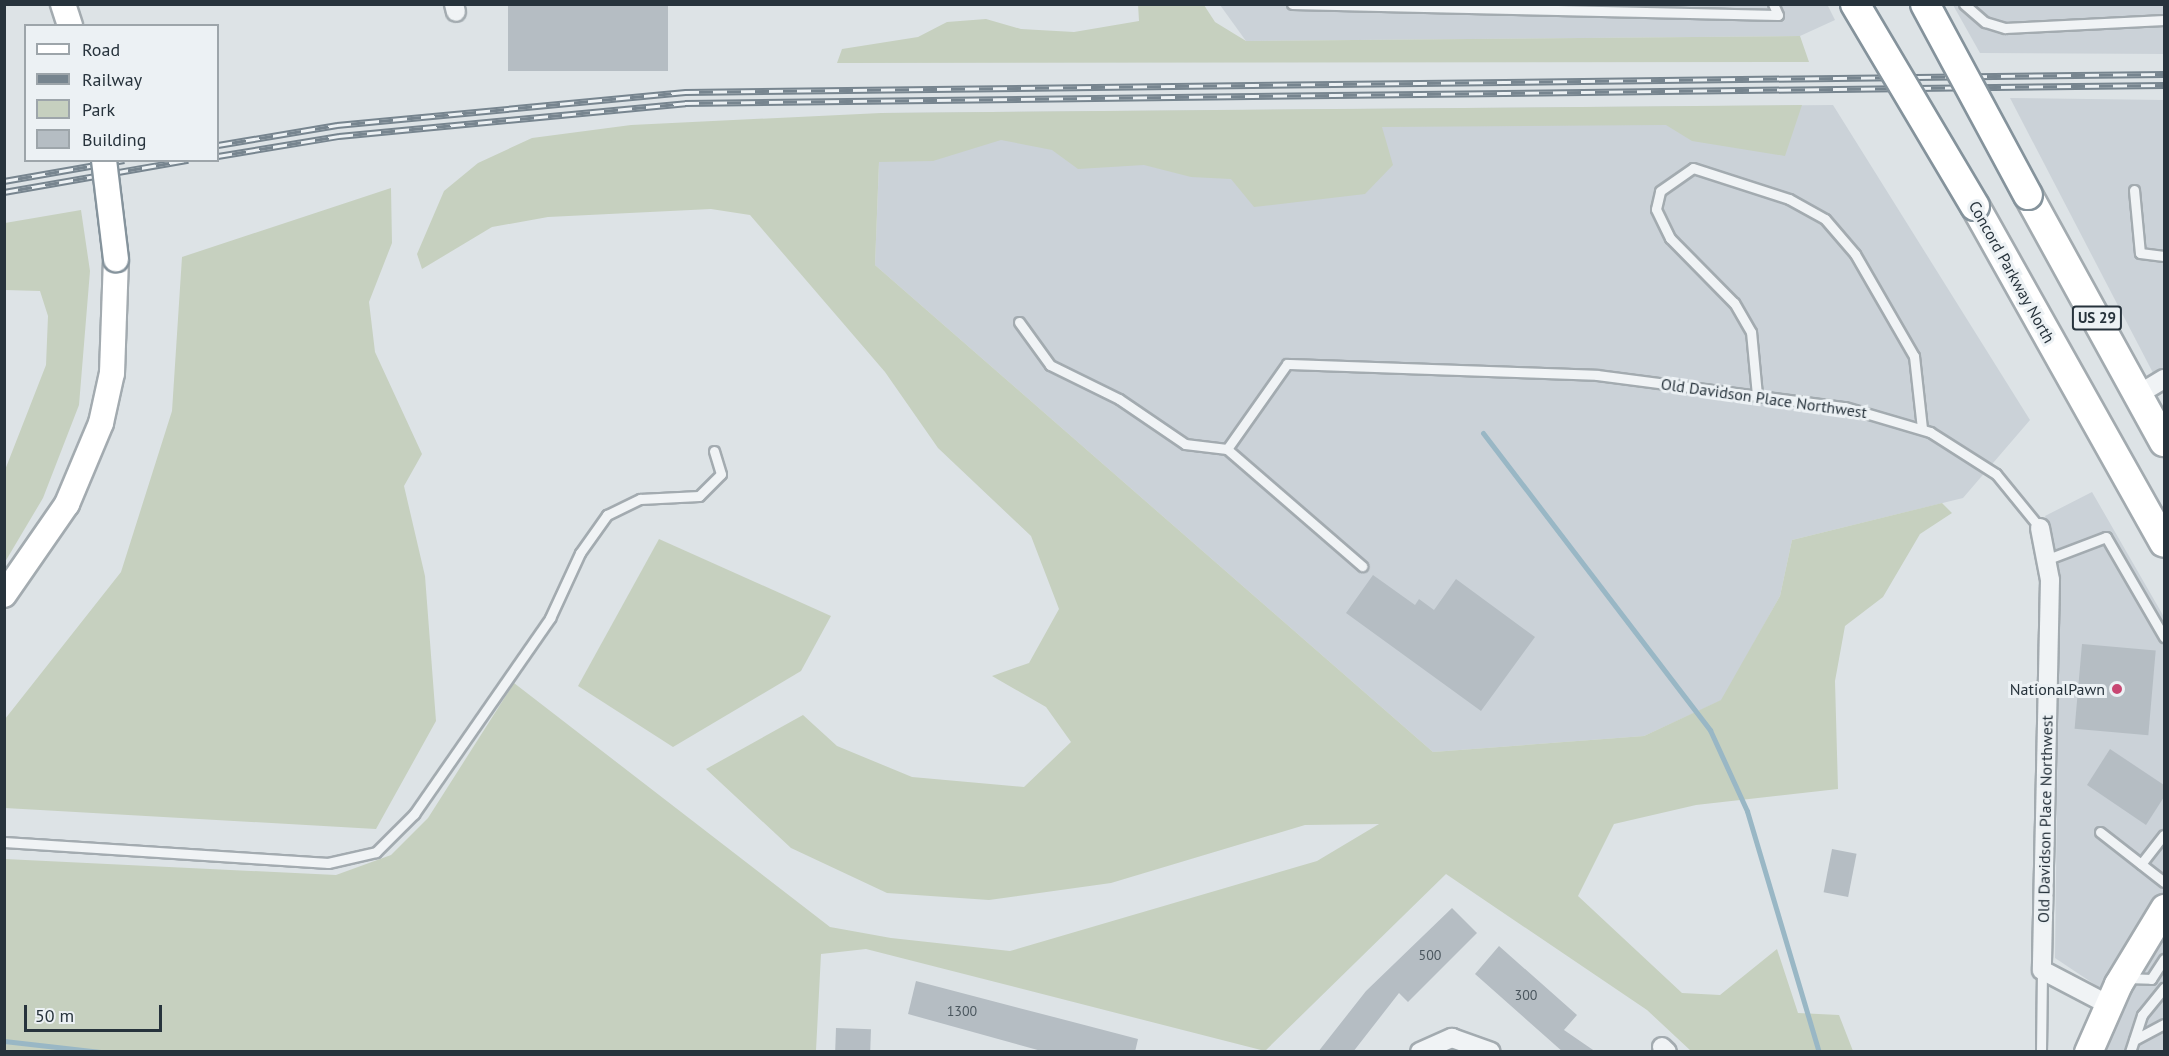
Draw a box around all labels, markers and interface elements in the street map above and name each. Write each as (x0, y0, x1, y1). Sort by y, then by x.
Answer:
legend (24, 24, 219, 162)
text: Road (82, 38, 120, 61)
text: Railway (82, 68, 142, 91)
text: Park (82, 98, 115, 121)
text: Building (82, 128, 146, 151)
street label: Concord Parkway North (1965, 197, 2059, 347)
road number: US 29 (2072, 306, 2122, 330)
street label: Old Davidson Place Northwest (1660, 374, 1868, 422)
place label: NationalPawn (2010, 679, 2105, 699)
marker: NationalPawn (2110, 682, 2124, 696)
street label: Old Davidson Place Northwest (2034, 715, 2056, 923)
house number: 500 (1419, 947, 1441, 963)
house number: 300 (1515, 987, 1537, 1003)
scale bar (27, 993, 165, 1031)
house number: 1300 (947, 1003, 977, 1019)
text: 50 m (35, 1004, 74, 1027)

